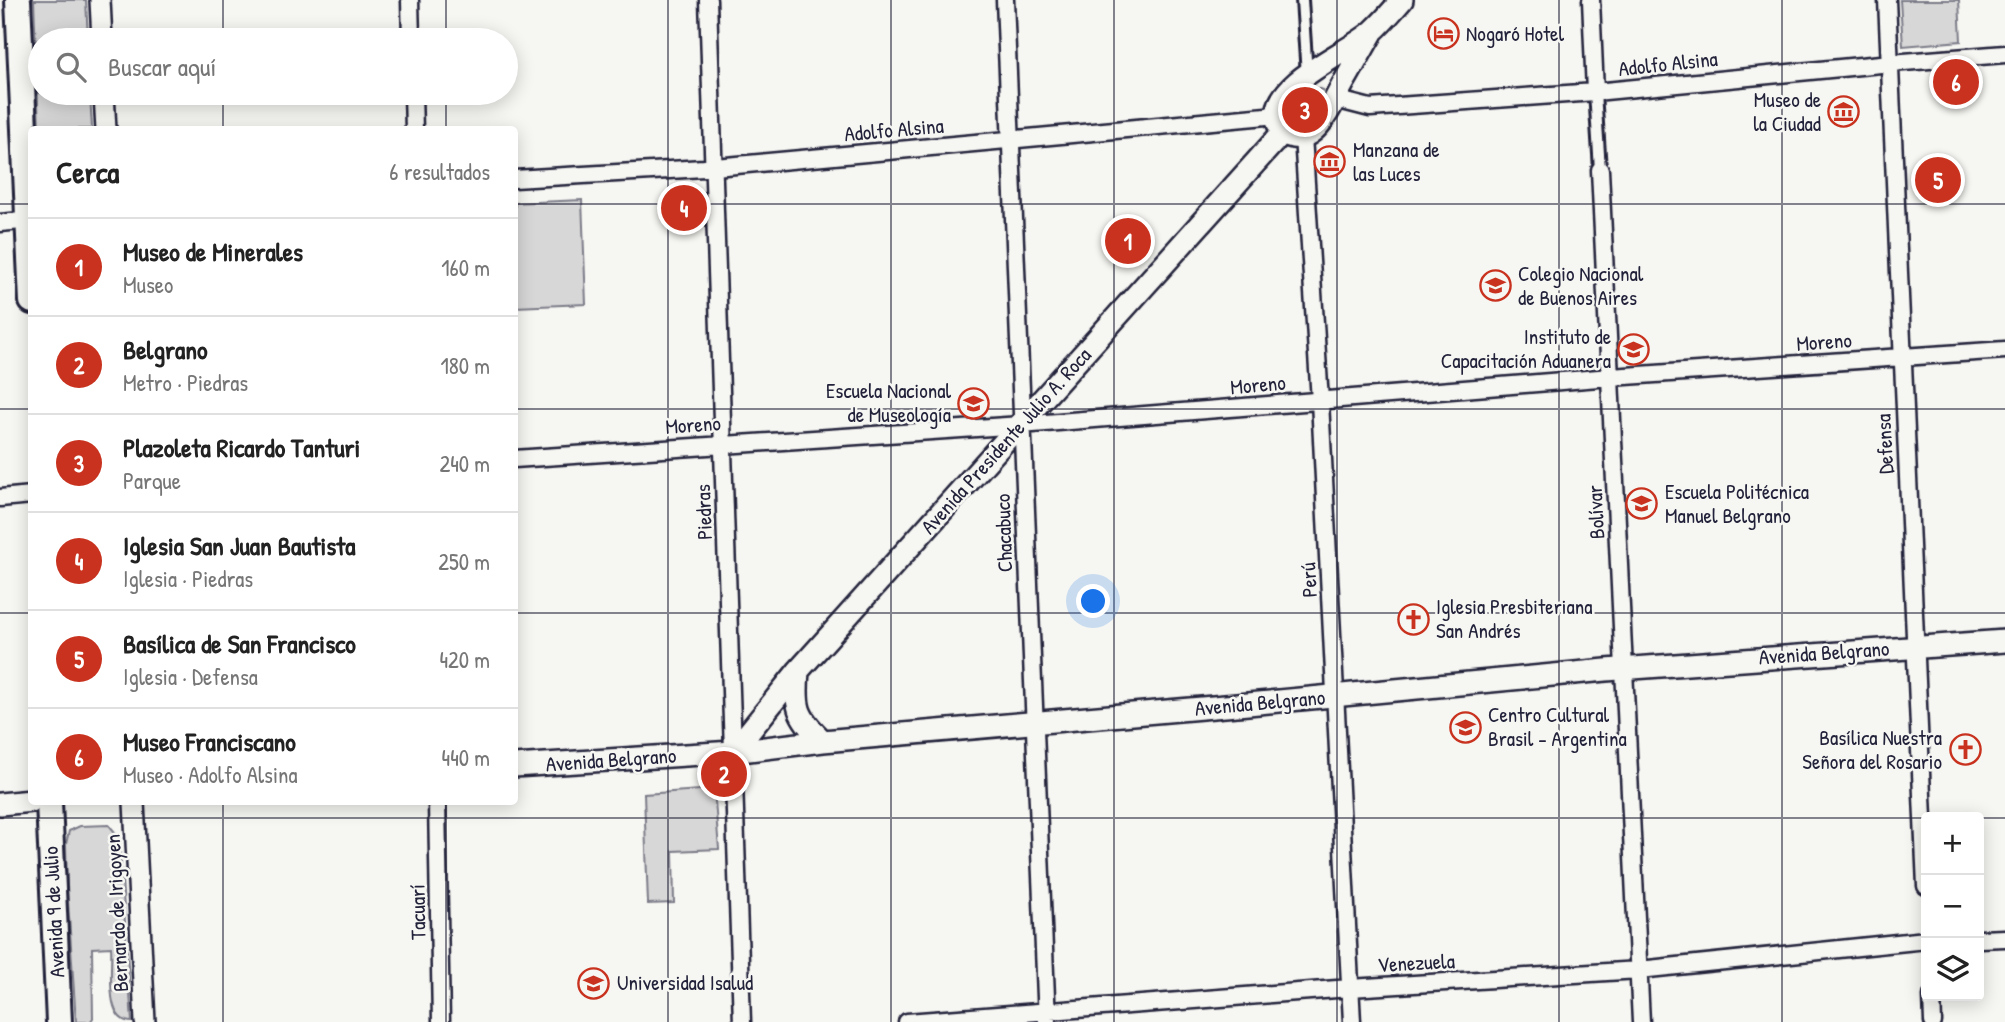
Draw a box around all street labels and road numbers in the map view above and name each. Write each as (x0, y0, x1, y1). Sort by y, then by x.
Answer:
street label: Adolfo Alsina (1617, 44, 1719, 83)
street label: Adolfo Alsina (843, 111, 945, 148)
street label: Moreno (1795, 325, 1853, 358)
street label: Avenida Presidente Julio A. Roca (914, 341, 1097, 540)
street label: Moreno (1229, 368, 1287, 401)
street label: Moreno (664, 408, 722, 441)
street label: Defensa (1868, 413, 1901, 475)
street label: Piedras (688, 484, 719, 540)
street label: Bolívar (1580, 484, 1611, 540)
street label: Chacabuco (988, 493, 1019, 573)
street label: Perú (1293, 561, 1324, 598)
street label: Avenida Belgrano (1758, 633, 1890, 672)
street label: Avenida Belgrano (1194, 682, 1326, 723)
street label: Avenida Belgrano (545, 740, 677, 779)
street label: Bernardo de Irigoyen (98, 833, 135, 993)
street label: Avenida 9 de Julio (36, 846, 71, 978)
street label: Tacuarí (403, 884, 432, 940)
street label: Venezuela (1376, 946, 1455, 979)

